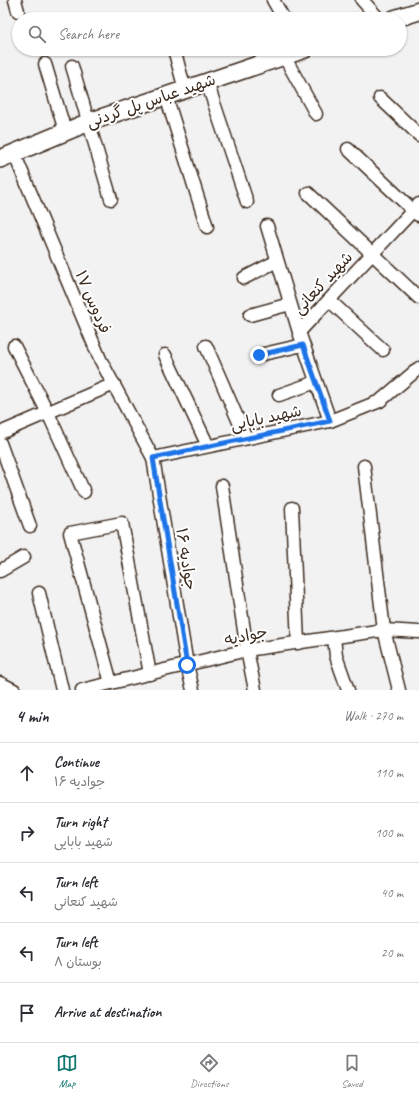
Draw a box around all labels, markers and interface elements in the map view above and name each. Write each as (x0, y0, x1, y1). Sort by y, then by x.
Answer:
search box (12, 12, 407, 56)
icon: search (26, 23, 48, 45)
text: Search here (58, 25, 119, 44)
street label: شهید عباس پل گردنی (84, 70, 218, 132)
street label: شهید کنعانی (289, 247, 357, 319)
street label: فردوس ۱۷ (71, 267, 115, 337)
route end (250, 346, 268, 364)
street label: شهید بابایی (229, 401, 303, 435)
street label: جوادیه ۱۶ (171, 526, 201, 592)
street label: جوادیه (223, 622, 269, 650)
route start (178, 656, 196, 674)
text: 4 min (16, 706, 49, 727)
text: Walk · 270 m (344, 708, 403, 724)
text: Continue (54, 753, 99, 772)
icon: ahead (16, 762, 38, 784)
text: 110 m (375, 765, 403, 781)
text: جوادیه ۱۶ (54, 774, 105, 790)
text: Turn right (54, 813, 107, 832)
icon: right (16, 822, 38, 844)
text: 100 m (375, 825, 403, 841)
text: شهید بابایی (54, 834, 113, 850)
text: Turn left (54, 873, 97, 892)
icon: left (16, 882, 38, 904)
text: 40 m (381, 885, 403, 901)
text: شهید کنعانی (54, 894, 118, 910)
text: Turn left (54, 933, 97, 952)
icon: left (16, 942, 38, 964)
text: 20 m (381, 945, 403, 961)
text: بوستان ۸ (54, 954, 102, 970)
icon: arrive (16, 1002, 38, 1024)
text: Arrive at destination (54, 1003, 161, 1022)
tab: Map (56, 1052, 78, 1090)
tab: Directions (190, 1052, 229, 1090)
tab: Saved (341, 1052, 363, 1090)

